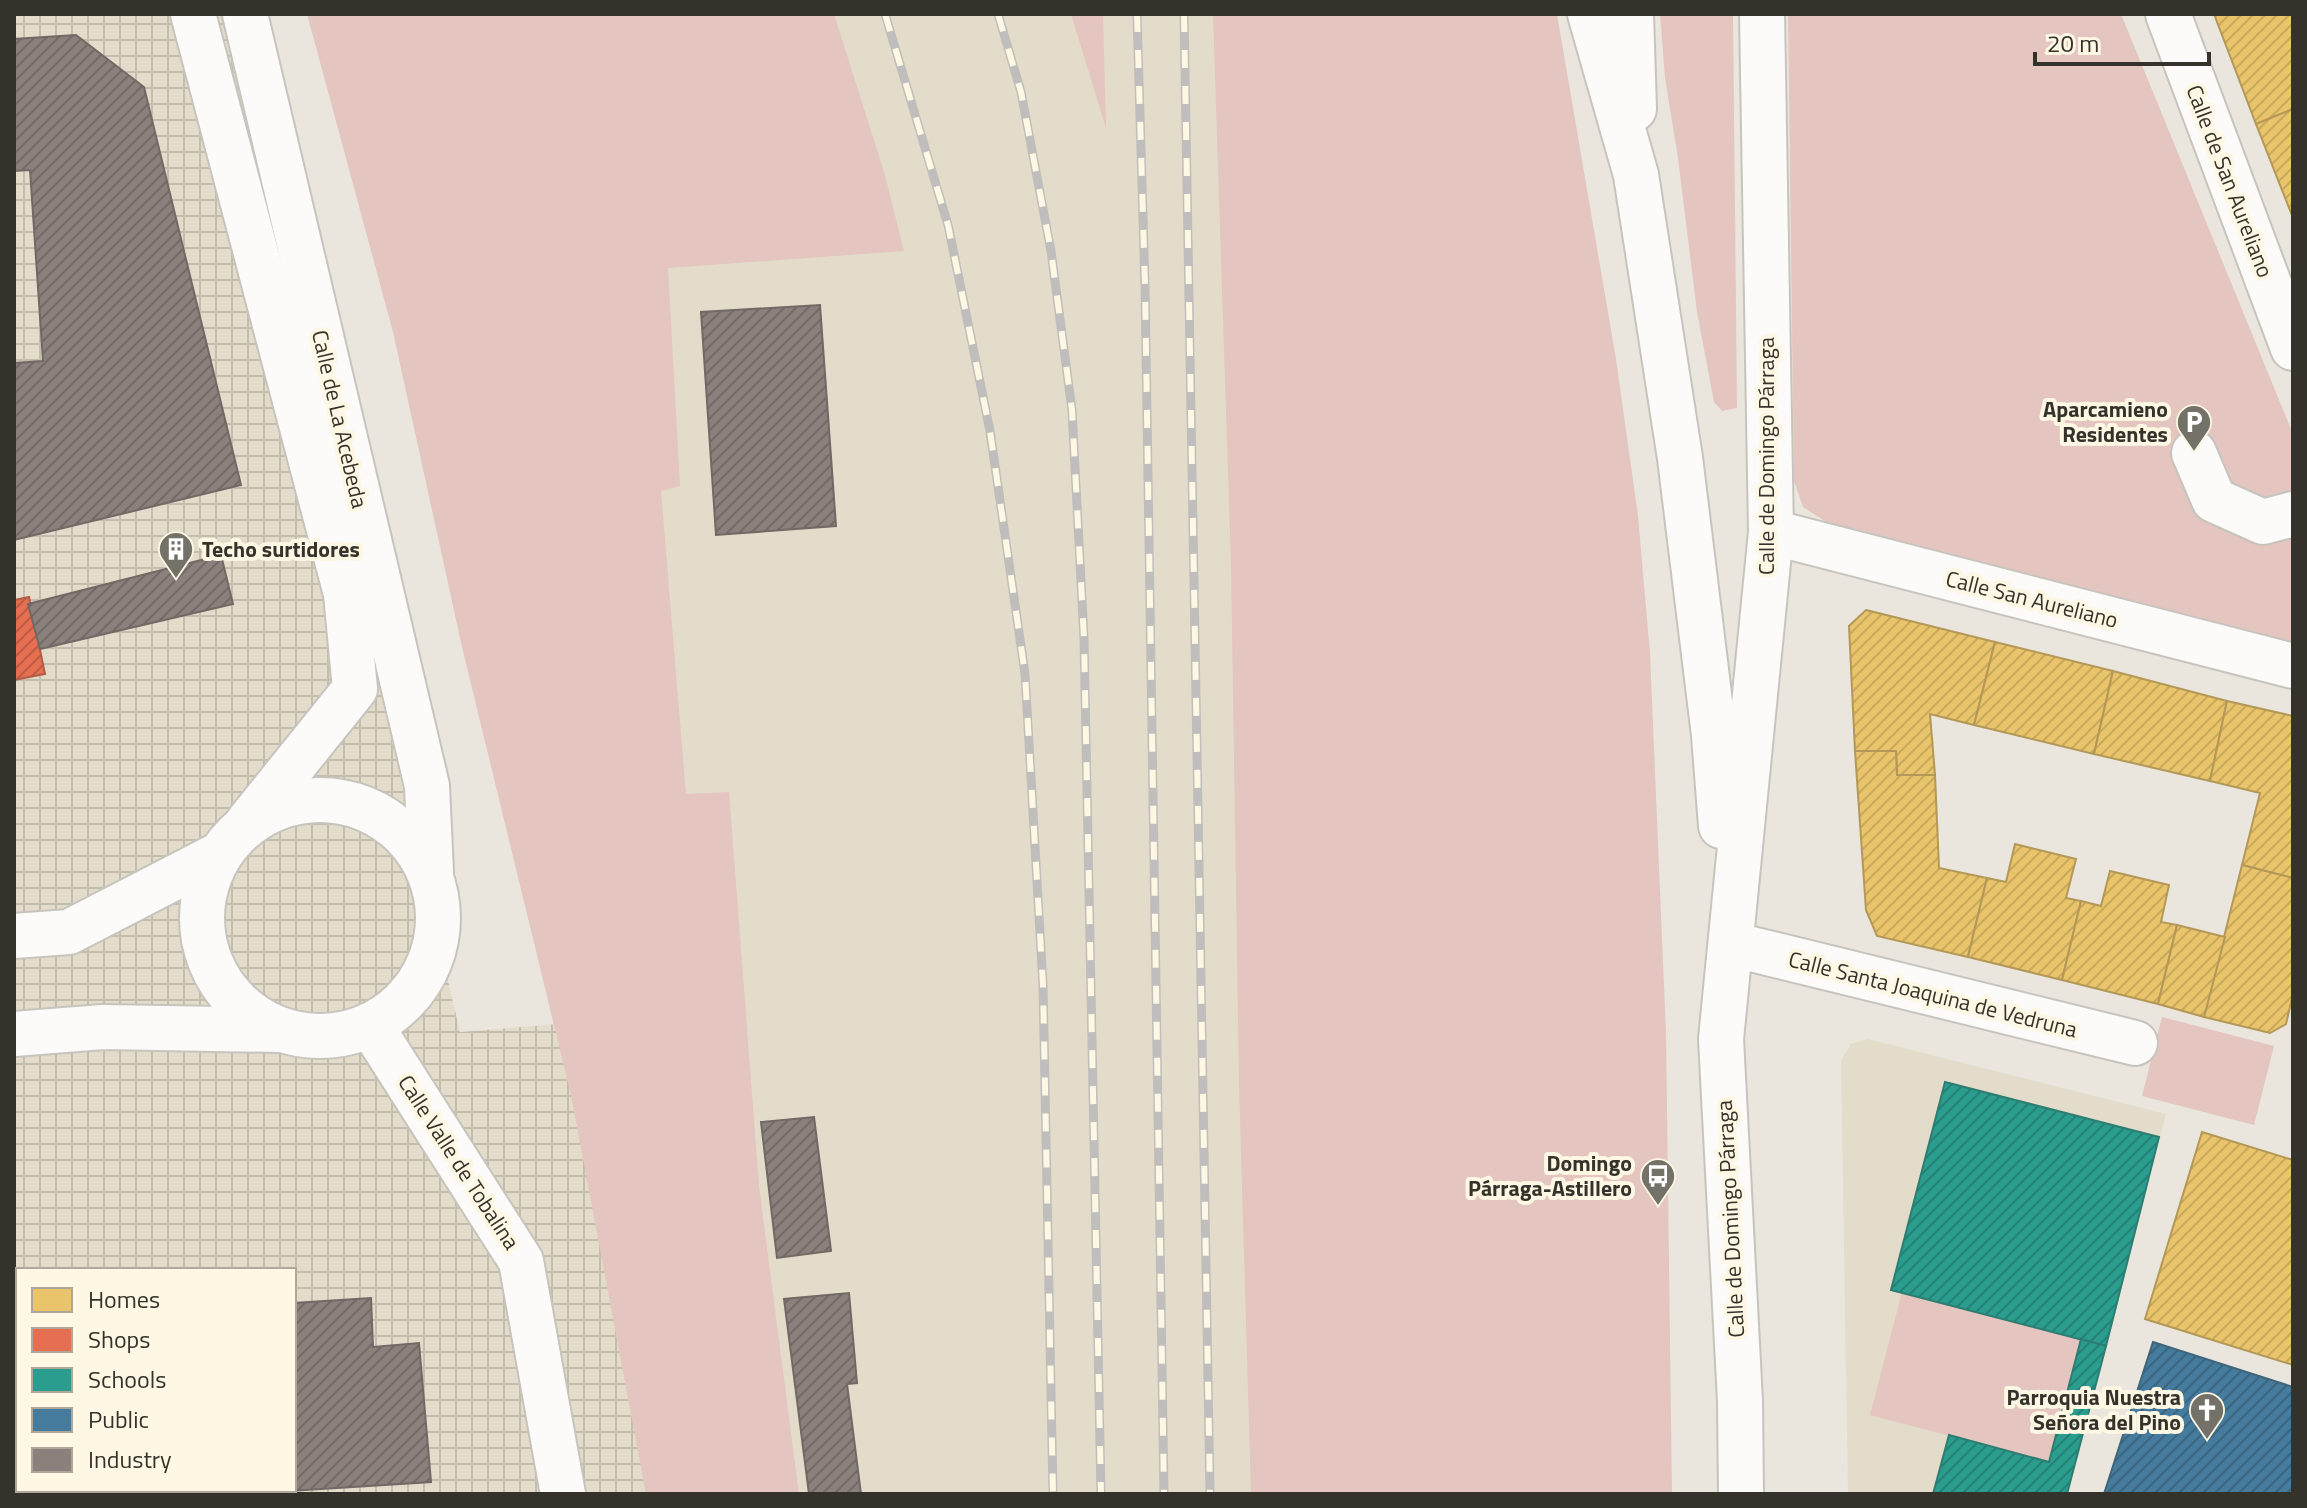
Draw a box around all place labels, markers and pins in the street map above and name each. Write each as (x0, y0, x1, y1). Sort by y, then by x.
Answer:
place label: Aparcamieno Residentes (2043, 392, 2168, 451)
parking icon: Aparcamieno Residentes (2175, 403, 2213, 453)
building icon: Techo surtidores (157, 530, 195, 580)
place label: Techo surtidores (202, 532, 360, 566)
place label: Domingo Párraga-Astillero (1468, 1146, 1632, 1205)
bus stop icon: Domingo Párraga-Astillero (1639, 1157, 1677, 1207)
place label: Parroquia Nuestra Señora del Pino (2007, 1380, 2181, 1439)
church icon: Parroquia Nuestra Señora del Pino (2188, 1391, 2226, 1441)

